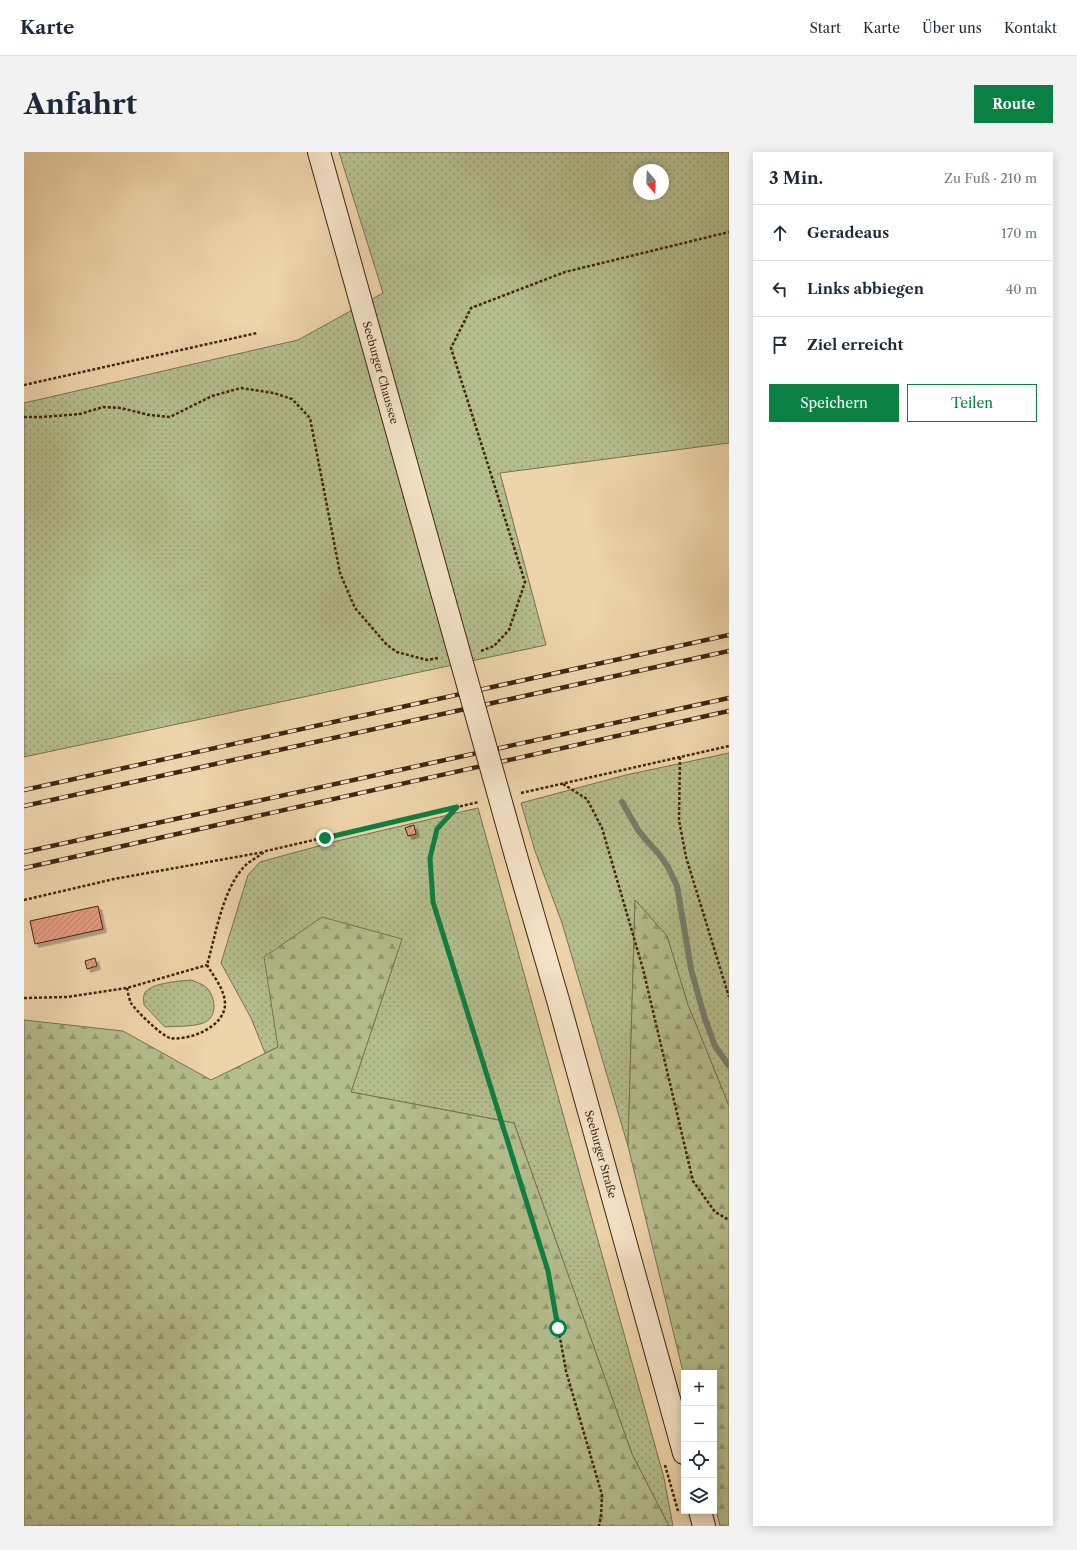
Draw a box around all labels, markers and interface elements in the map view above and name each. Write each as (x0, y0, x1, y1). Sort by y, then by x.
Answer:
text: Karte (20, 16, 74, 39)
text: Start (809, 19, 841, 37)
text: Karte (863, 19, 900, 37)
text: Über uns (922, 19, 982, 37)
text: Kontakt (1004, 19, 1057, 37)
button: Route (974, 85, 1053, 123)
text: Anfahrt (24, 87, 137, 121)
north arrow (633, 164, 669, 200)
text: 3 Min. (769, 168, 823, 188)
text: Zu Fuß · 210 m (944, 170, 1037, 186)
icon: ahead (769, 222, 791, 244)
text: Geradeaus (807, 223, 889, 242)
text: 170 m (1001, 225, 1037, 241)
icon: left (769, 278, 791, 300)
text: Links abbiegen (807, 279, 924, 298)
text: 40 m (1006, 281, 1037, 297)
street label: Seeburger Chaussee (360, 320, 402, 426)
icon: arrive (769, 334, 791, 356)
text: Ziel erreicht (807, 335, 903, 354)
button: Speichern (769, 384, 899, 422)
button: Teilen (907, 384, 1037, 422)
route end (316, 829, 334, 847)
street label: Seeburger Straße (582, 1108, 620, 1200)
route start (549, 1319, 567, 1337)
map controls (681, 1370, 717, 1514)
button: + (681, 1370, 717, 1406)
button: − (681, 1406, 717, 1442)
button: locate (681, 1442, 717, 1478)
button: layers (681, 1478, 717, 1514)

